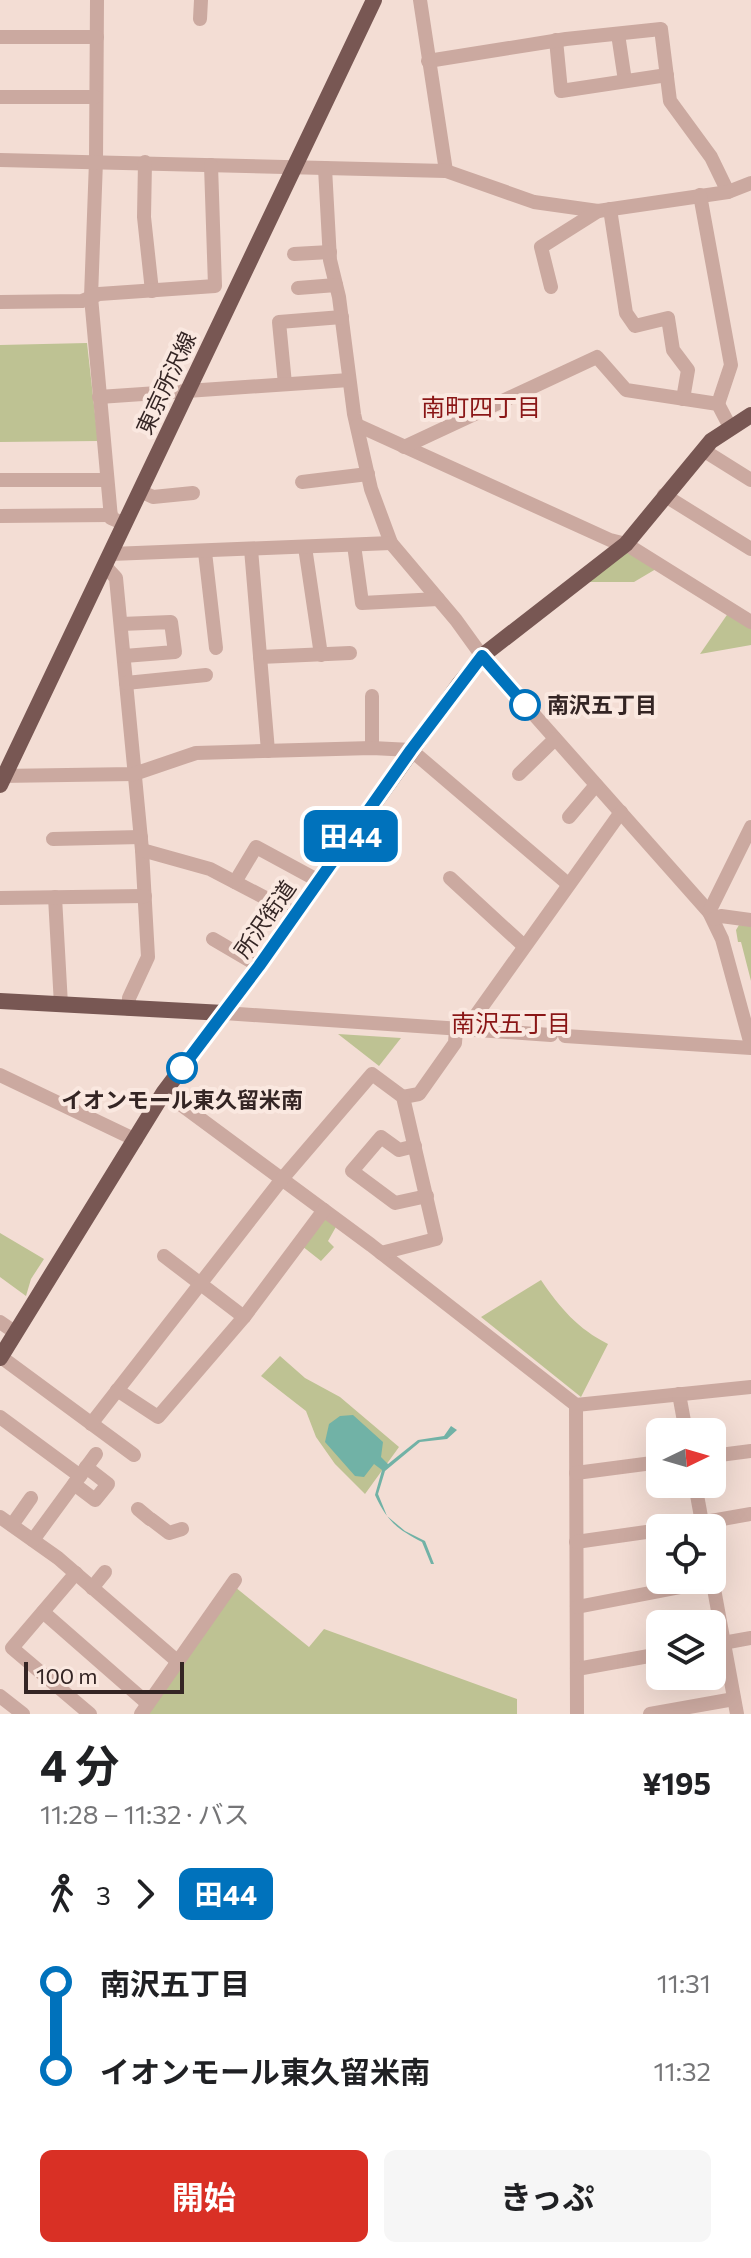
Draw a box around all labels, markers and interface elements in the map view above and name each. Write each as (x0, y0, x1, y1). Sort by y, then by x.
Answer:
street label: 東京所沢線 (130, 327, 201, 438)
district label: 南町四丁目 (421, 392, 541, 421)
marker: 南沢五丁目 (510, 690, 540, 720)
place label: 南沢五丁目 (547, 691, 657, 718)
line badge: 田44 (305, 810, 397, 862)
text: 田44 (320, 819, 382, 853)
street label: 所沢街道 (228, 875, 301, 963)
district label: 南沢五丁目 (451, 1008, 571, 1037)
marker: イオンモール東久留米南 (167, 1053, 197, 1083)
place label: イオンモール東久留米南 (61, 1086, 303, 1113)
north arrow (646, 1418, 726, 1498)
map controls (646, 1418, 726, 1690)
button: locate (646, 1514, 726, 1594)
button: layers (646, 1610, 726, 1690)
scale bar (24, 1658, 184, 1694)
text: 100 m (36, 1662, 98, 1689)
text: 4 分 (40, 1737, 119, 1791)
text: ¥195 (642, 1764, 711, 1801)
text: 11:28 – 11:32 · バス (40, 1798, 249, 1829)
icon: walk (40, 1872, 84, 1916)
icon: forward (123, 1872, 167, 1916)
text: 田44 (195, 1877, 257, 1911)
text: 3 (96, 1879, 111, 1910)
text: 南沢五丁目 (100, 1964, 250, 2001)
text: 11:31 (657, 1967, 711, 1998)
text: イオンモール東久留米南 (100, 2052, 430, 2089)
text: 11:32 (653, 2055, 711, 2086)
button: 開始 (40, 2150, 368, 2242)
button: きっぷ (384, 2150, 711, 2242)

